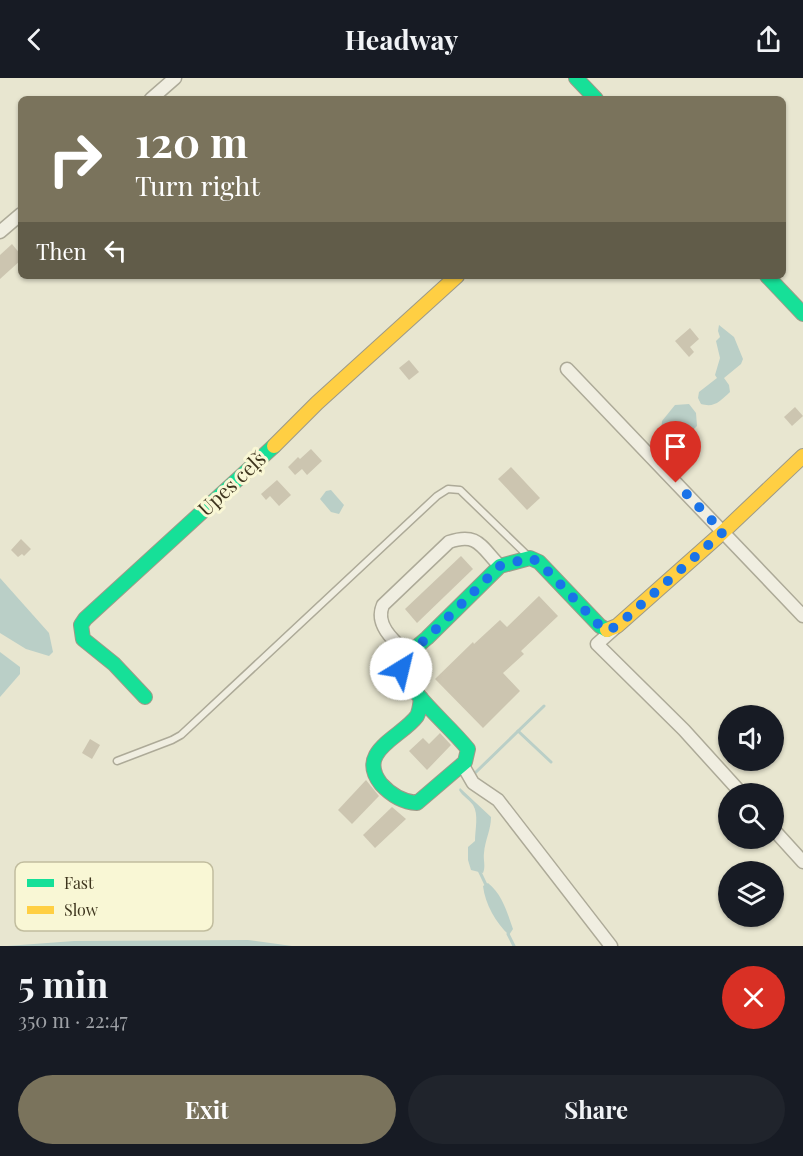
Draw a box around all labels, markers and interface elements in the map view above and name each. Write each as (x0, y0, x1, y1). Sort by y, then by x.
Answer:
text: Headway (345, 21, 458, 57)
icon: back (18, 23, 51, 56)
icon: share (752, 23, 785, 56)
text: 120 m (135, 113, 248, 169)
icon: right (36, 120, 114, 198)
text: Turn right (135, 167, 260, 203)
icon: left (99, 234, 132, 267)
text: Then (36, 236, 87, 266)
pin (650, 421, 701, 483)
icon: arrive (659, 430, 692, 463)
street label: Upes ceļš (191, 445, 271, 522)
position arrow (369, 637, 433, 701)
map controls (718, 705, 784, 927)
button: sound (718, 705, 784, 771)
button: search (718, 783, 784, 849)
button: layers (718, 861, 784, 927)
legend (15, 862, 213, 931)
text: Fast (64, 872, 94, 893)
text: Slow (64, 899, 99, 920)
text: 5 min (18, 959, 108, 1007)
button: close (722, 966, 785, 1029)
text: 350 m · 22:47 (18, 1006, 128, 1033)
button: Exit (18, 1075, 396, 1144)
button: Share (408, 1075, 785, 1144)

